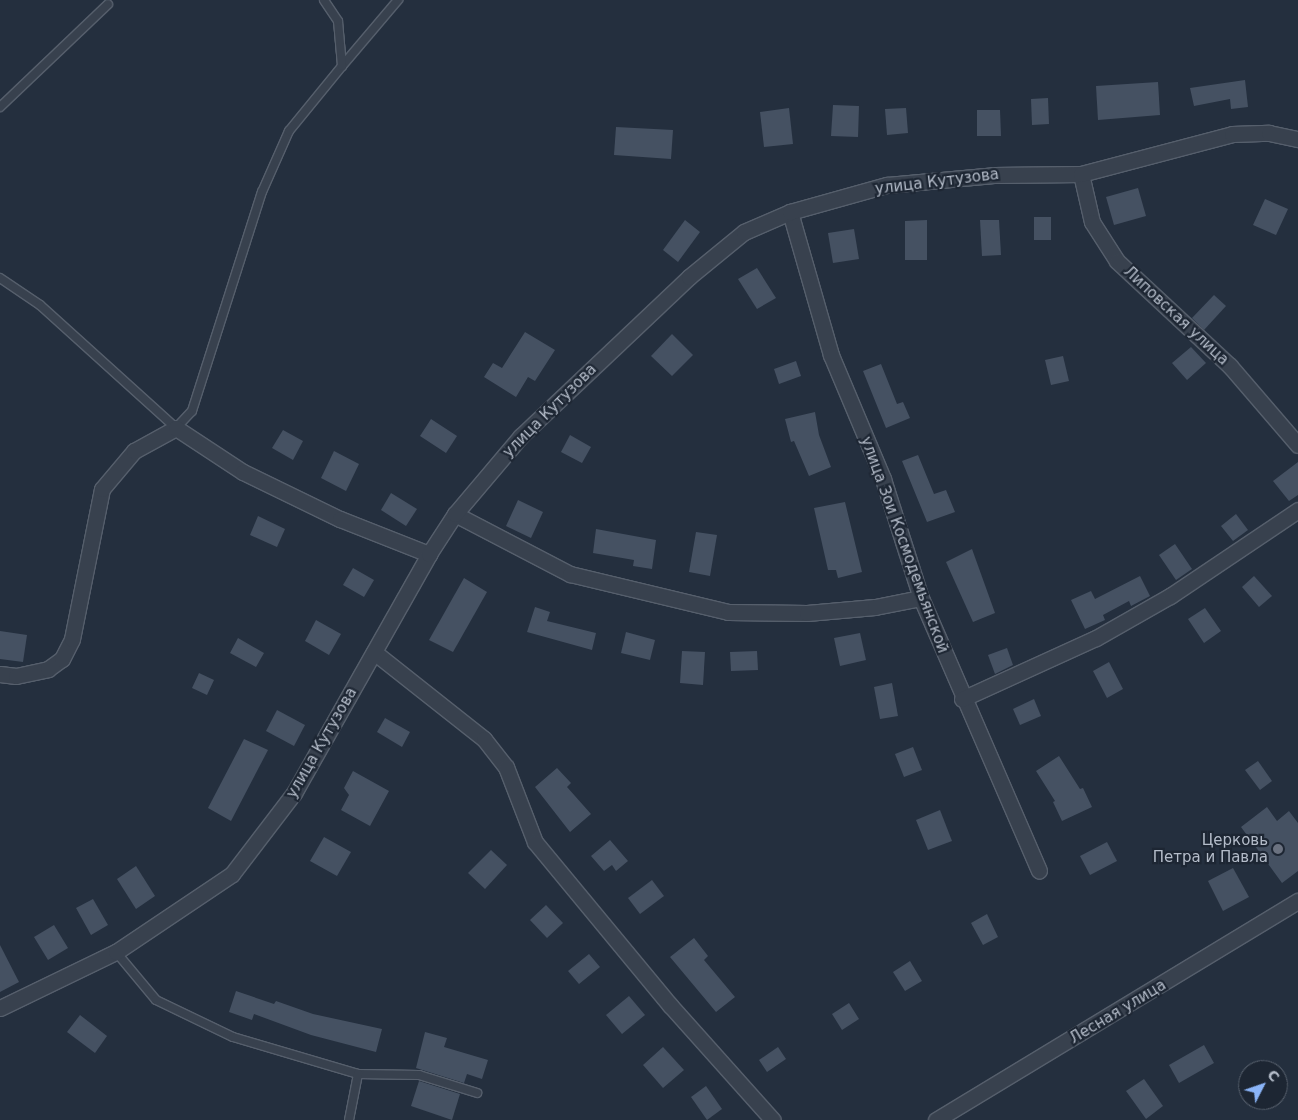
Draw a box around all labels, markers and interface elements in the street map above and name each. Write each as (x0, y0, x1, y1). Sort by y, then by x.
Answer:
street label: улица Кутузова (874, 165, 1000, 199)
street label: Липовская улица (1120, 263, 1232, 369)
street label: улица Кутузова (500, 361, 600, 461)
street label: улица Зои Космодемьянской (856, 434, 952, 656)
street label: улица Кутузова (283, 684, 361, 802)
place label: Церковь Петра и Павла (1153, 831, 1268, 866)
marker: Церковь Петра и Павла (1272, 843, 1284, 855)
street label: Лесная улица (1067, 976, 1169, 1048)
north arrow (1238, 1060, 1288, 1110)
text: С (1264, 1067, 1283, 1085)

